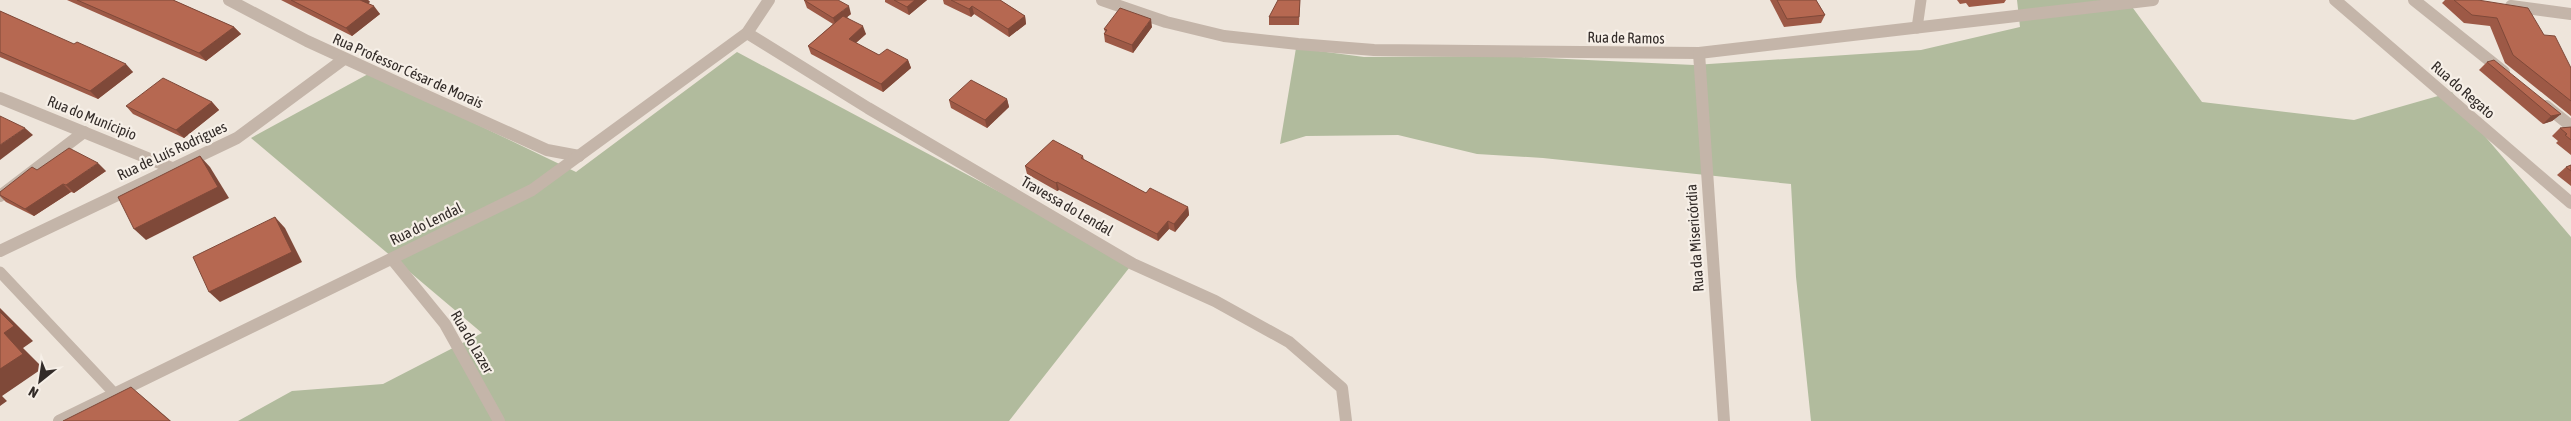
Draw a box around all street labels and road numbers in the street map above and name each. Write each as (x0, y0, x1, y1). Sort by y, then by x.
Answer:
street label: Rua de Ramos (1587, 28, 1665, 47)
street label: Rua Professor César de Morais (330, 30, 486, 111)
street label: Rua do Regato (2428, 57, 2499, 122)
street label: Rua do Munícipio (45, 92, 139, 143)
street label: Rua de Luís Rodrigues (114, 118, 229, 183)
street label: Travessa do Lendal (1018, 172, 1116, 239)
street label: Rua da Misericórdia (1682, 184, 1707, 292)
street label: Rua do Lendal (387, 199, 465, 248)
street label: Rua do Lazer (448, 308, 497, 376)

